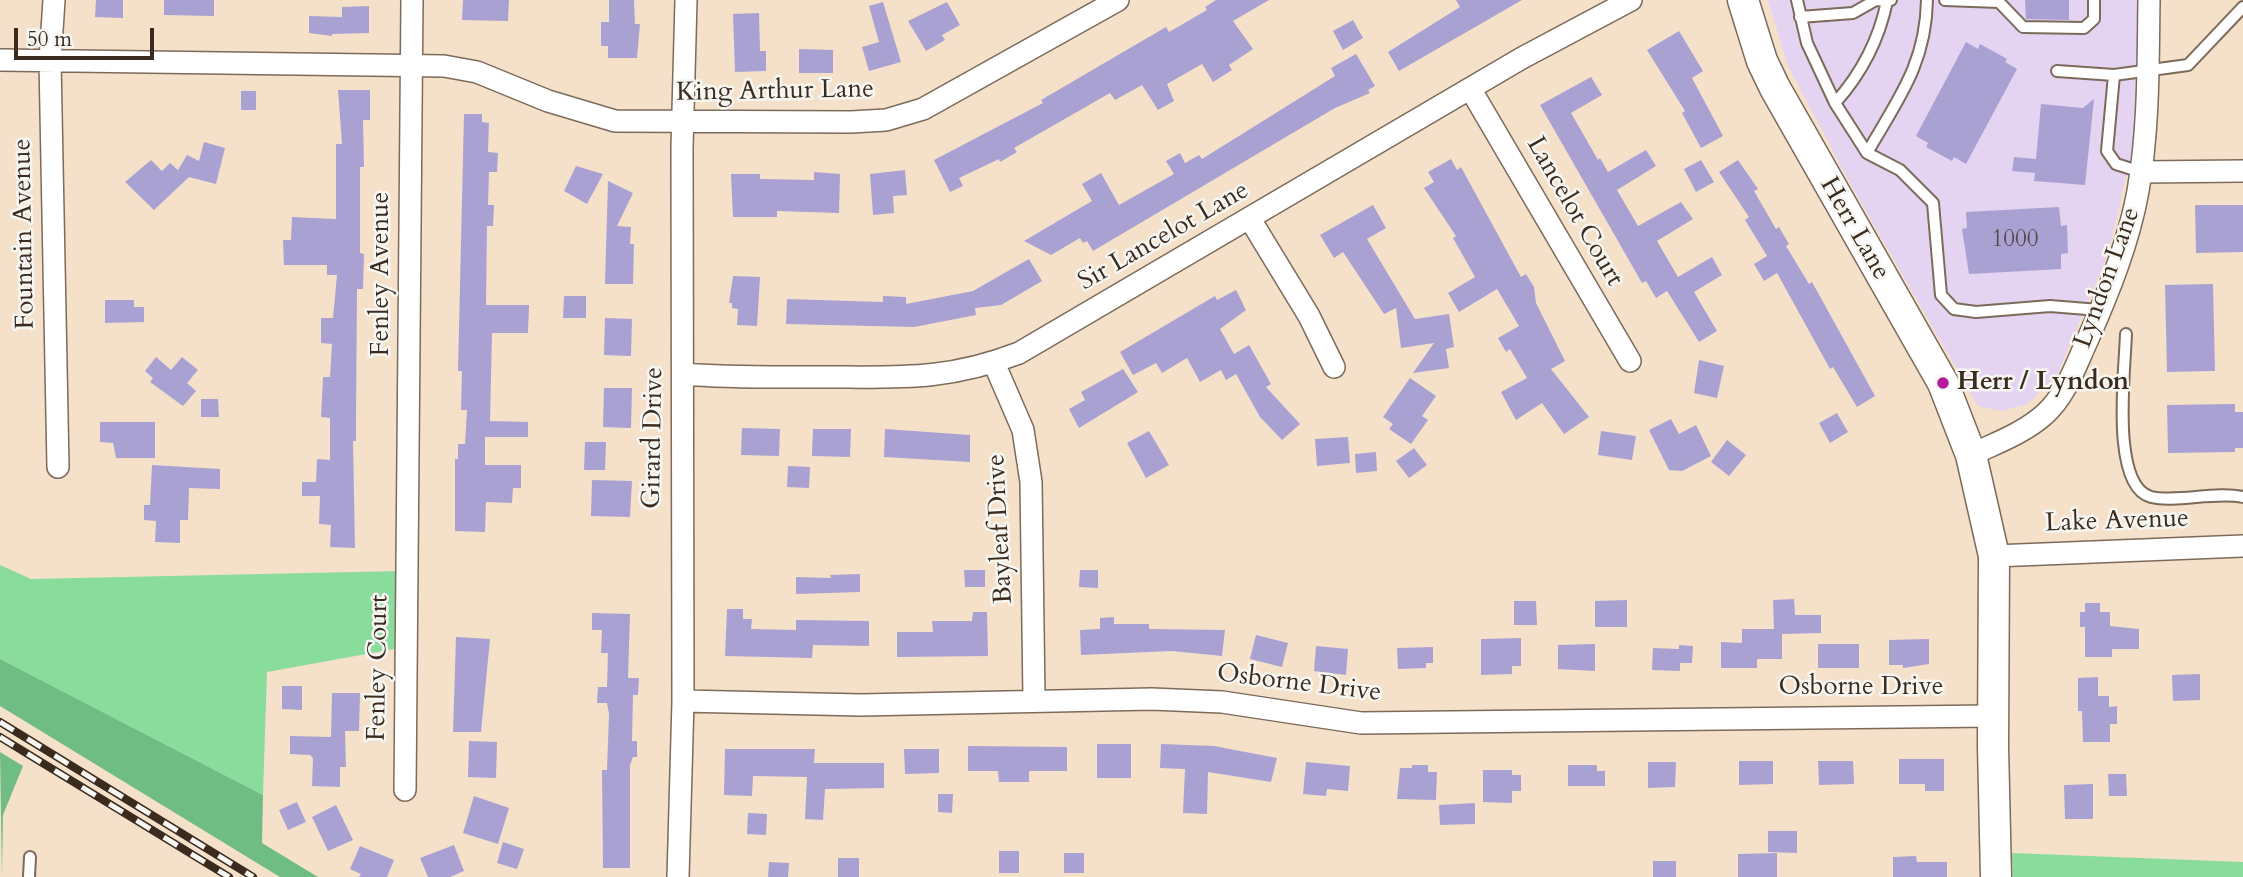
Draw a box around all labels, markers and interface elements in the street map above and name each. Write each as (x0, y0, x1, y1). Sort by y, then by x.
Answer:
scale bar (18, 14, 158, 58)
text: 50 m (27, 25, 72, 54)
street label: King Arthur Lane (676, 75, 874, 109)
street label: Lancelot Court (1519, 132, 1629, 292)
street label: Fountain Avenue (8, 138, 42, 330)
street label: Herr Lane (1812, 172, 1896, 286)
street label: Sir Lancelot Lane (1073, 176, 1255, 298)
street label: Fenley Avenue (366, 192, 398, 356)
street label: Lyndon Lane (2068, 203, 2148, 353)
house number: 1000 (1991, 227, 2039, 255)
street label: Girard Drive (637, 367, 671, 509)
place label: Herr / Lyndon (1957, 367, 2129, 399)
marker: Herr / Lyndon (1935, 375, 1951, 391)
street label: Bayleaf Drive (981, 453, 1021, 605)
street label: Lake Avenue (2045, 504, 2189, 540)
street label: Fenley Court (362, 595, 396, 741)
street label: Osborne Drive (1215, 658, 1383, 710)
street label: Osborne Drive (1778, 672, 1944, 704)

